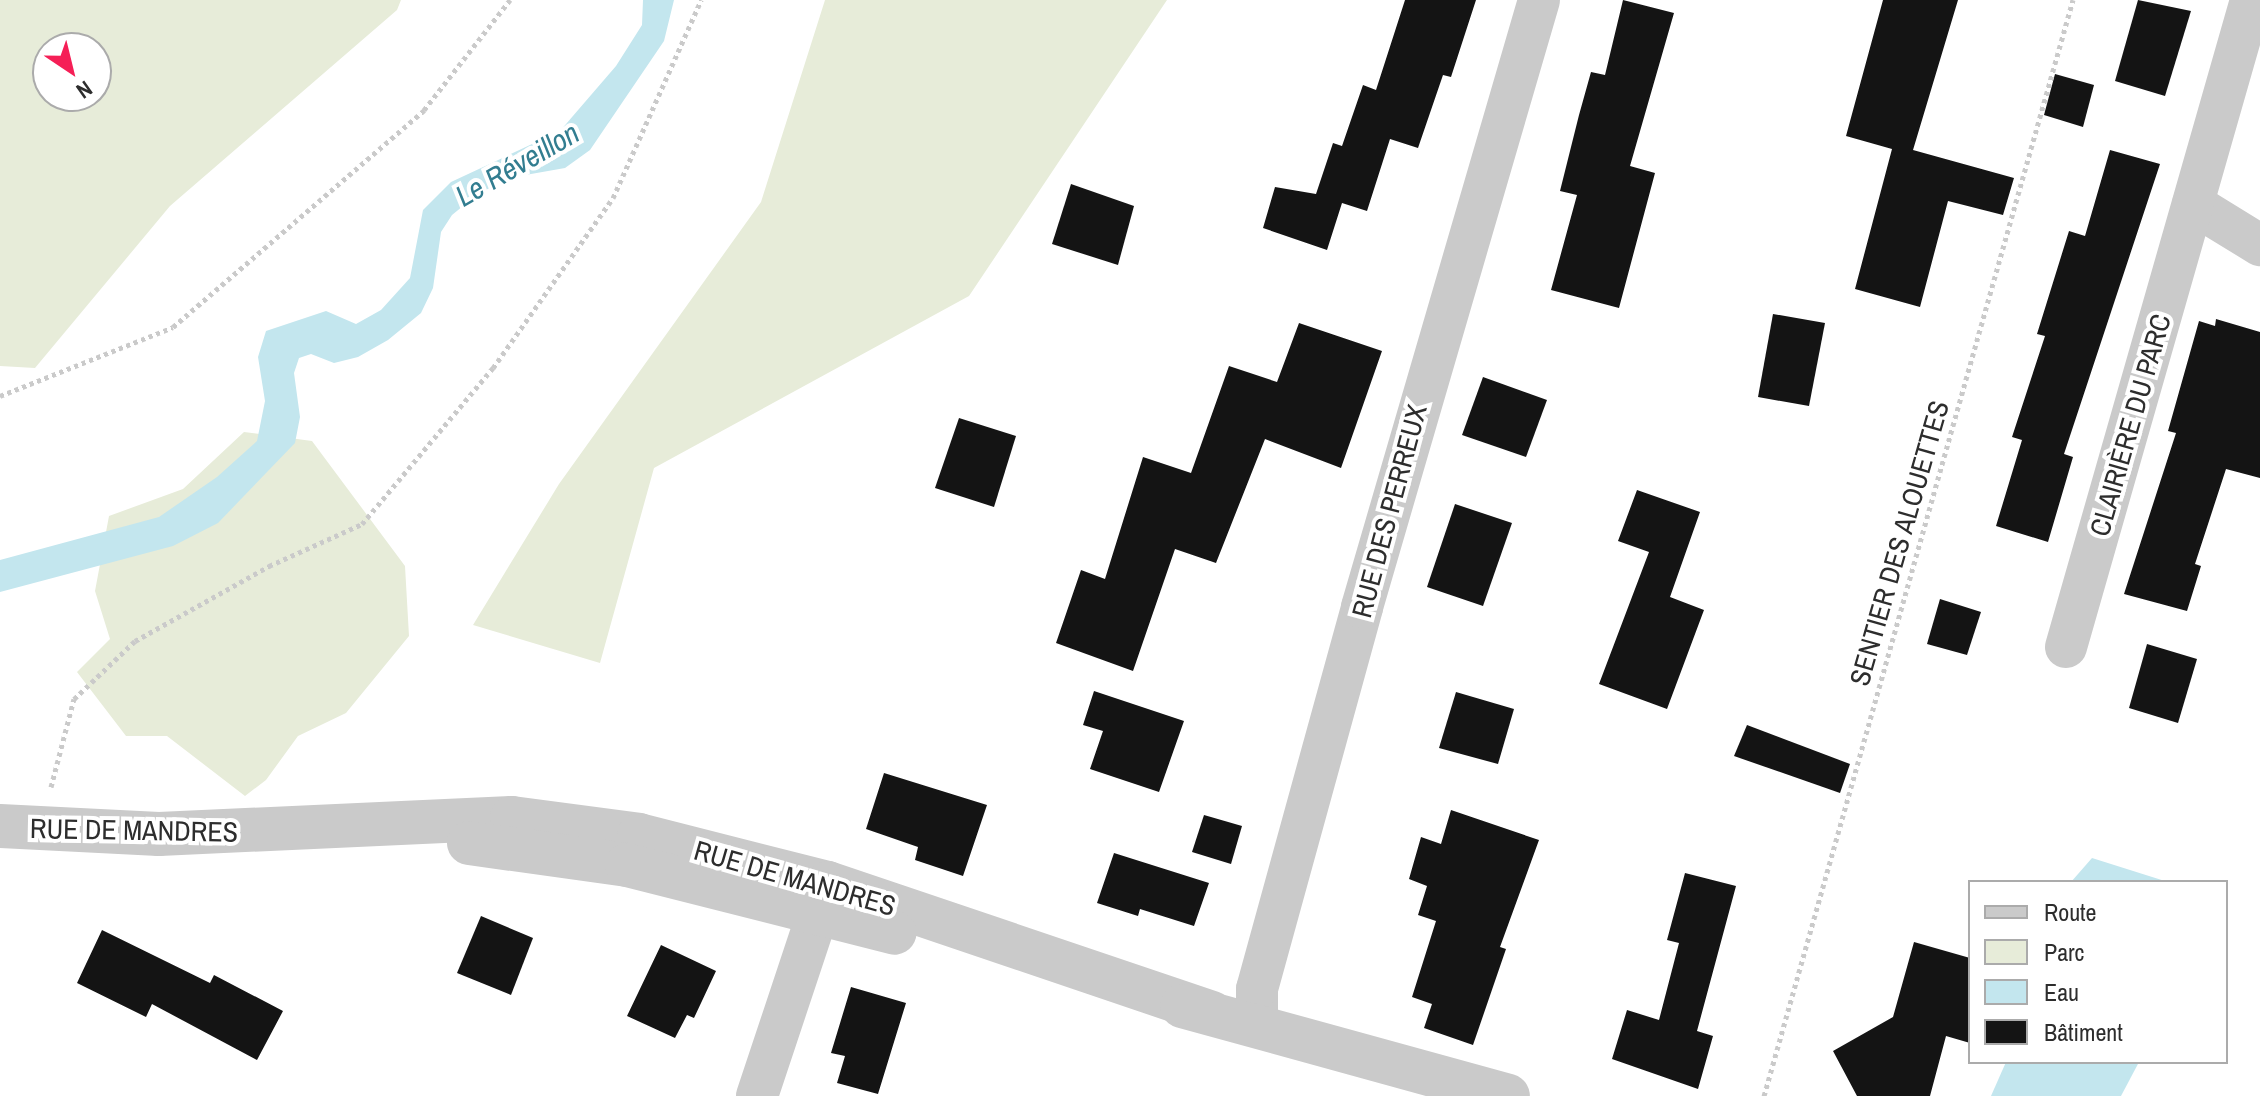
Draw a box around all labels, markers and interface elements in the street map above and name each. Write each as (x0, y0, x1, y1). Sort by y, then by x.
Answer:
north arrow (32, 32, 112, 112)
text: N (71, 74, 99, 106)
water label: Le Réveillon (449, 114, 585, 214)
street label: CLAIRIÈRE DU PARC (2082, 310, 2178, 540)
street label: SENTIER DES ALOUETTES (1842, 396, 1956, 690)
street label: RUE DES PERREUX (1344, 401, 1434, 621)
street label: RUE DE MANDRES (30, 811, 238, 849)
street label: RUE DE MANDRES (690, 833, 900, 923)
legend (1968, 880, 2228, 1064)
text: Route (2044, 896, 2097, 928)
text: Parc (2044, 936, 2084, 968)
text: Eau (2044, 976, 2079, 1008)
text: Bâtiment (2044, 1016, 2123, 1048)

